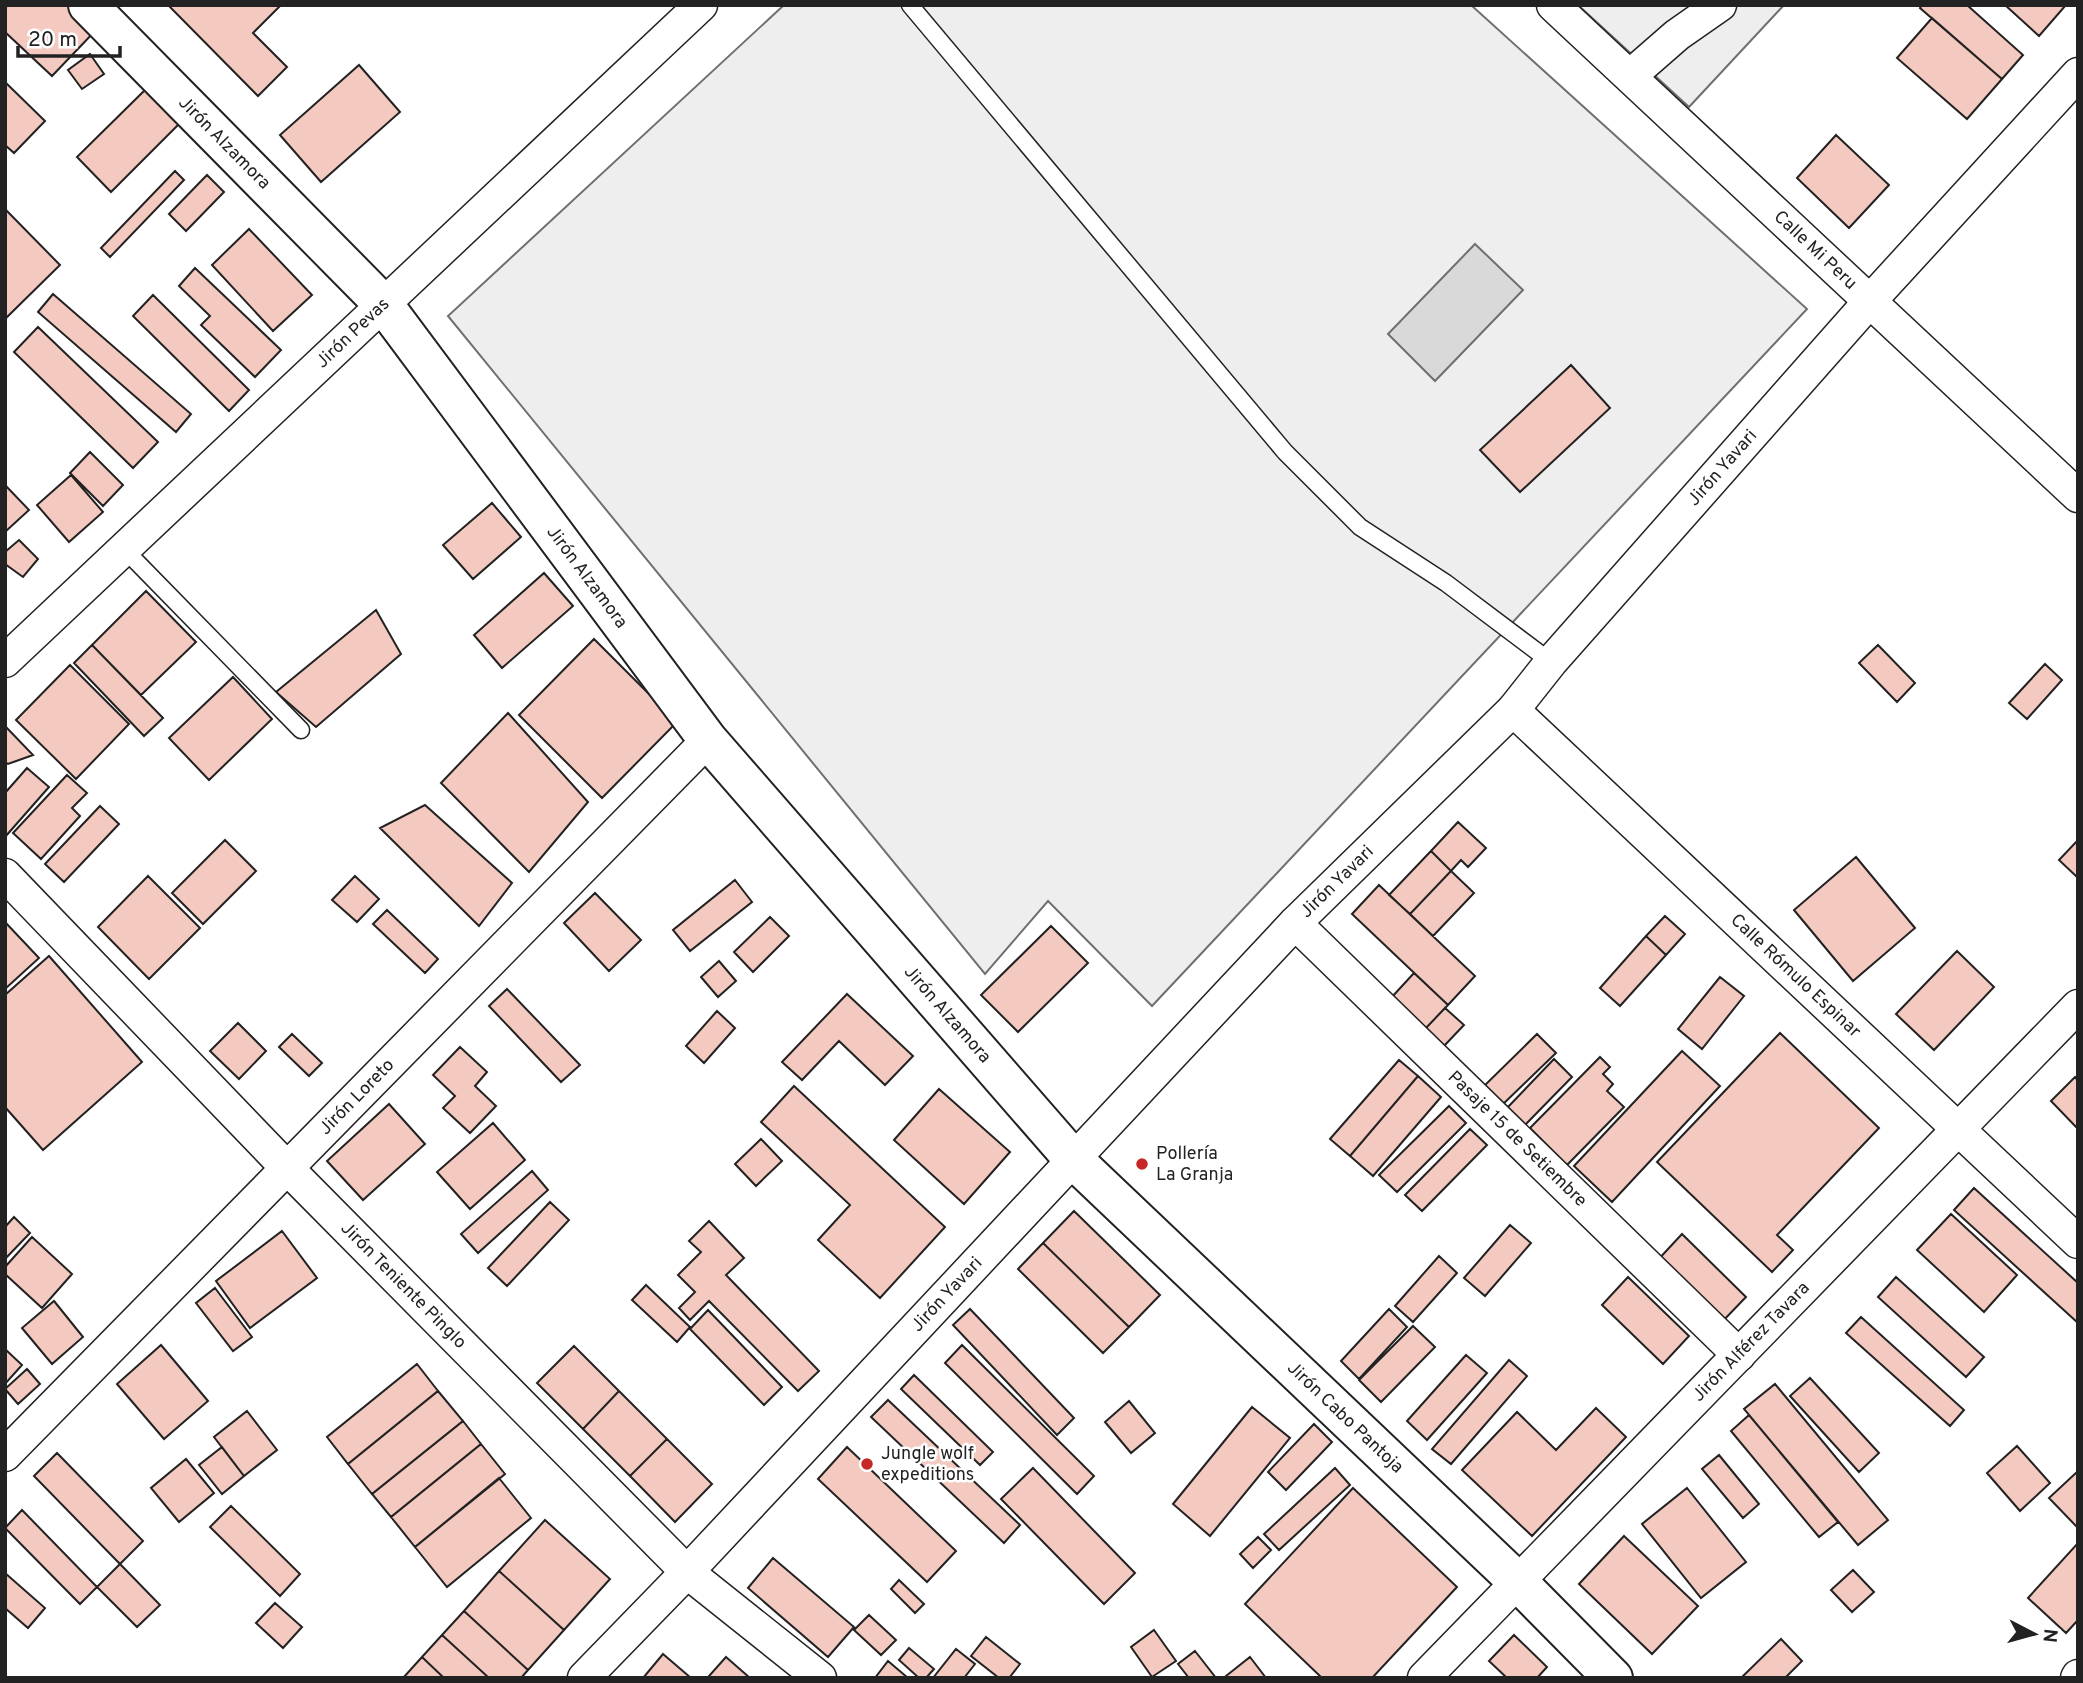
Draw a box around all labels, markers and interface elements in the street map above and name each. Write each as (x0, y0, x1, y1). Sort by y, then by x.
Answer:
scale bar (18, 14, 119, 58)
text: 20 m (28, 27, 77, 54)
street label: Jirón Alzamora (173, 92, 275, 195)
street label: Calle Mi Peru (1769, 206, 1862, 295)
street label: Jirón Pevas (311, 293, 395, 373)
street label: Jirón Yavari (1683, 425, 1762, 511)
street label: Jirón Alzamora (541, 522, 633, 633)
street label: Jirón Yavari (1295, 841, 1379, 923)
street label: Calle Rómulo Espinar (1725, 909, 1866, 1043)
street label: Jirón Alzamora (898, 961, 996, 1068)
street label: Jirón Loreto (314, 1054, 400, 1140)
street label: Pasaje 15 de Setiembre (1443, 1066, 1592, 1212)
place label: Pollería La Granja (1156, 1143, 1233, 1187)
marker: Pollería La Granja (1134, 1156, 1150, 1172)
street label: Jirón Teniente Pinglo (335, 1217, 471, 1354)
street label: Jirón Yavari (906, 1252, 988, 1337)
street label: Jirón Alférez Tavara (1687, 1277, 1815, 1407)
street label: Jirón Cabo Pantoja (1282, 1357, 1408, 1479)
place label: Jungle wolf expeditions (881, 1443, 974, 1487)
marker: Jungle wolf expeditions (859, 1456, 875, 1472)
north arrow (1999, 1599, 2069, 1669)
text: N (2036, 1628, 2062, 1644)

